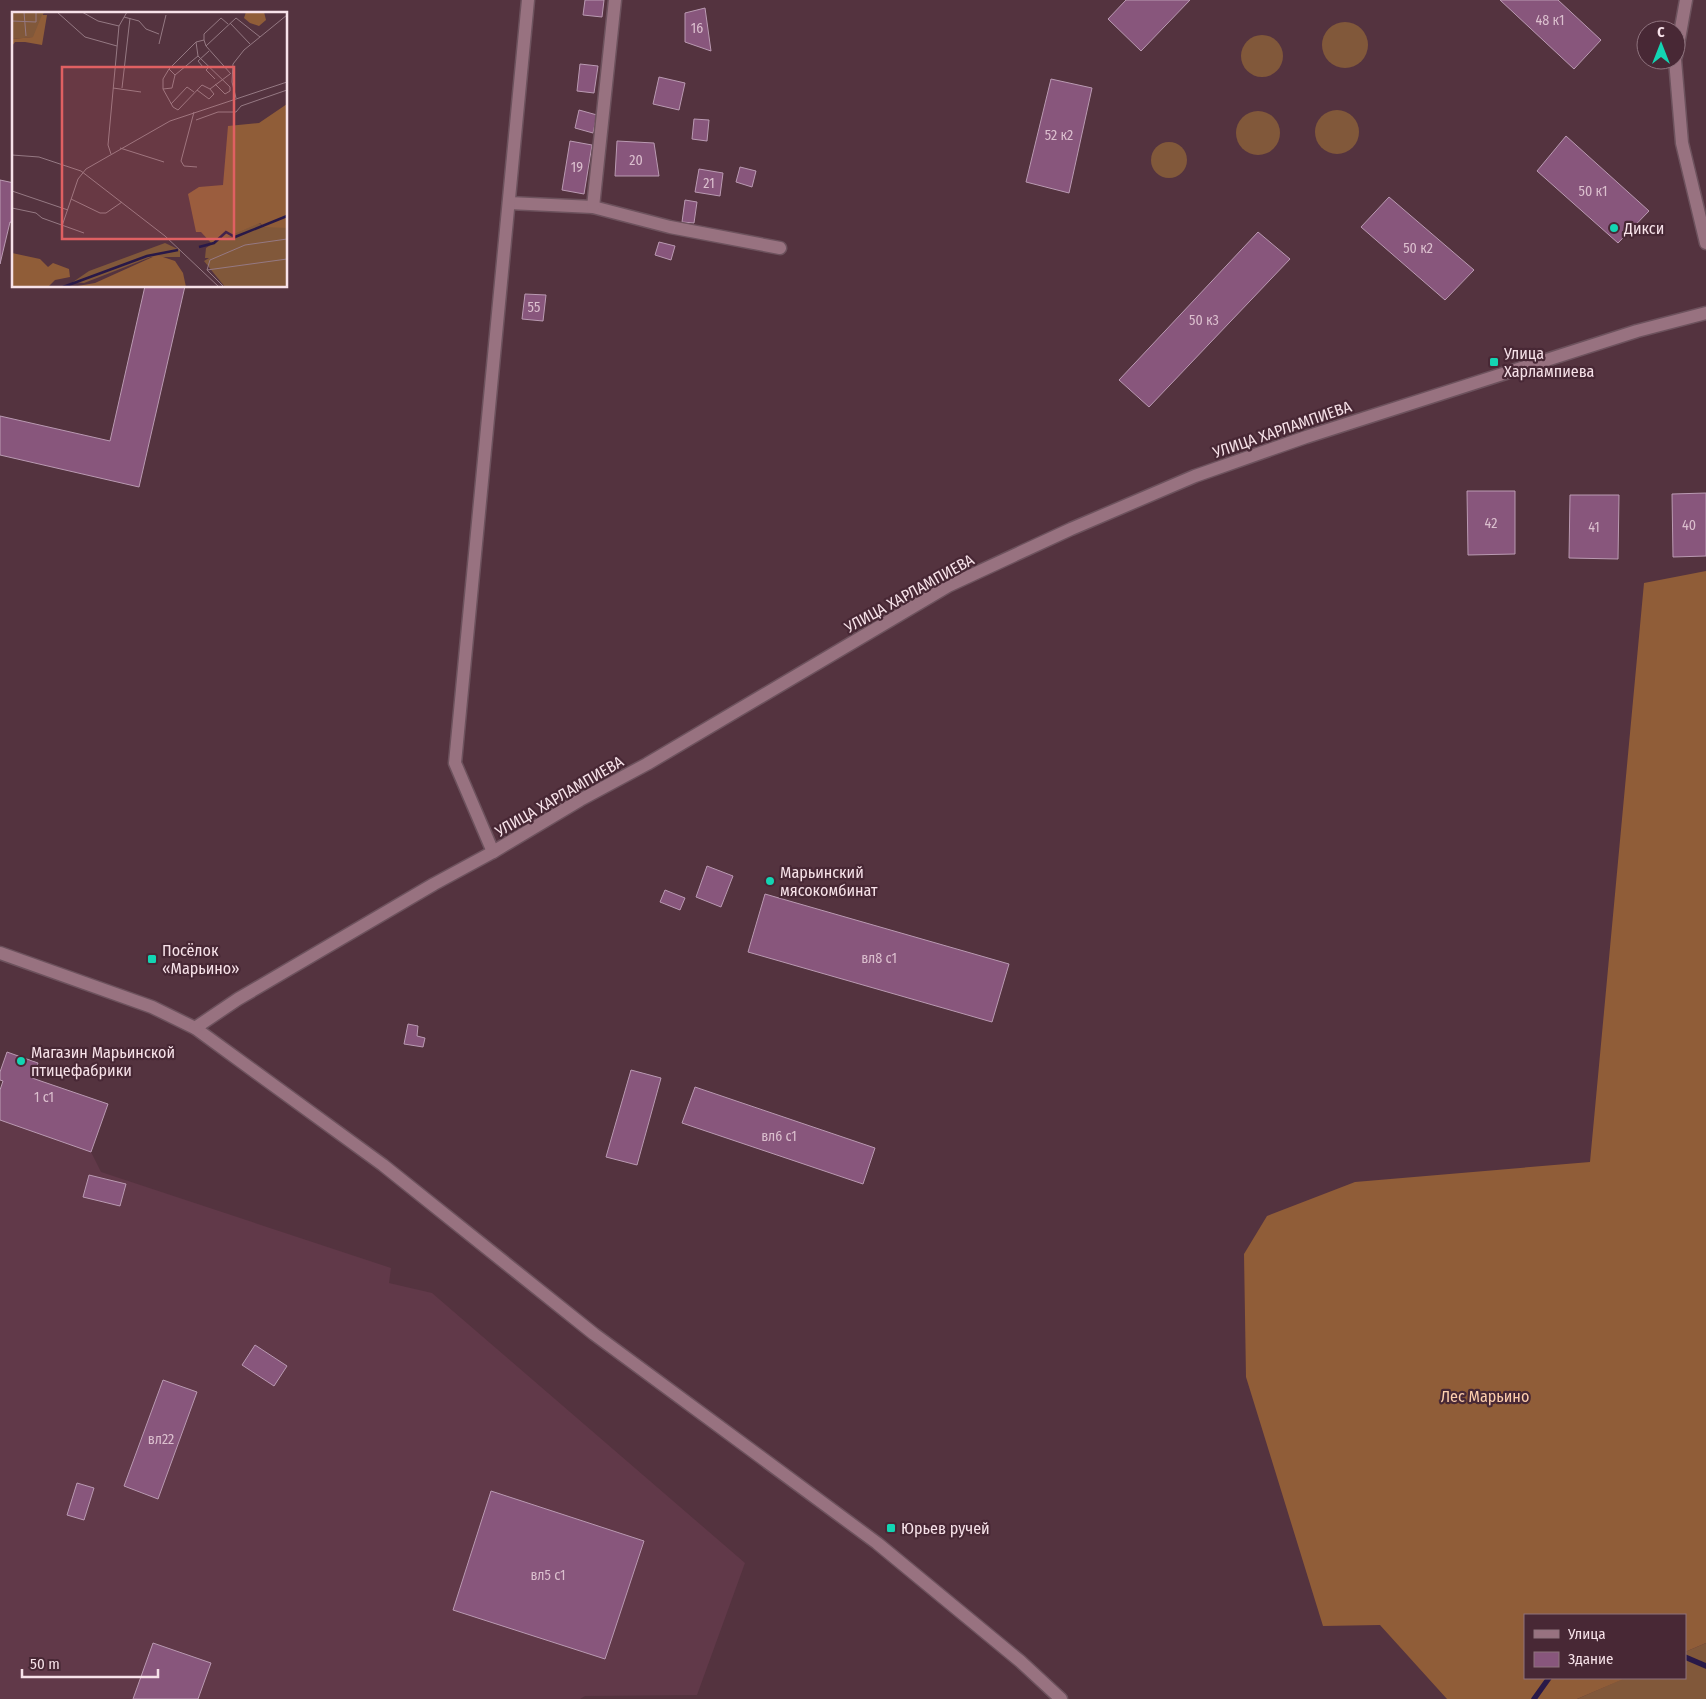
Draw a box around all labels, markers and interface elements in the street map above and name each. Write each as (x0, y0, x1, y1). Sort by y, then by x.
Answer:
inset map (12, 12, 288, 288)
house number: 48 к1 (1536, 12, 1564, 29)
house number: 16 (691, 20, 703, 37)
north arrow (1636, 20, 1686, 70)
text: С (1657, 24, 1665, 41)
house number: 52 к2 (1045, 127, 1073, 144)
house number: 20 (629, 152, 643, 169)
house number: 19 (571, 159, 583, 176)
house number: 21 (703, 175, 715, 192)
house number: 50 к1 (1579, 183, 1607, 200)
place label: Дикси (1623, 219, 1664, 238)
marker: Дикси (1608, 222, 1620, 234)
house number: 50 к2 (1403, 240, 1433, 257)
house number: 55 (528, 299, 540, 316)
house number: 50 к3 (1189, 312, 1219, 329)
place label: Улица Харлампиева (1503, 344, 1595, 381)
marker: Улица Харлампиева (1488, 356, 1500, 368)
street label: УЛИЦА ХАРЛАМПИЕВА (1209, 397, 1354, 462)
house number: 42 (1485, 515, 1497, 532)
house number: 40 (1682, 517, 1696, 534)
house number: 41 (1588, 519, 1600, 536)
street label: УЛИЦА ХАРЛАМПИЕВА (840, 550, 978, 637)
street label: УЛИЦА ХАРЛАМПИЕВА (491, 752, 627, 841)
place label: Марьинский мясокомбинат (780, 863, 878, 900)
marker: Марьинский мясокомбинат (764, 875, 776, 887)
place label: Посёлок «Марьино» (162, 941, 240, 978)
house number: вл8 с1 (861, 950, 897, 967)
marker: Посёлок «Марьино» (146, 953, 158, 965)
place label: Магазин Марьинской птицефабрики (31, 1043, 175, 1080)
marker: Магазин Марьинской птицефабрики (15, 1055, 27, 1067)
house number: 1 с1 (34, 1089, 54, 1106)
house number: вл6 с1 (761, 1128, 797, 1145)
park label: Лес Марьино (1441, 1387, 1529, 1406)
house number: вл22 (148, 1431, 174, 1448)
place label: Юрьев ручей (901, 1519, 990, 1538)
marker: Юрьев ручей (885, 1522, 897, 1534)
house number: вл5 с1 (530, 1567, 566, 1584)
legend (1524, 1614, 1686, 1679)
text: Улица (1567, 1625, 1606, 1643)
scale bar (22, 1646, 159, 1678)
text: Здание (1568, 1650, 1614, 1668)
text: 50 m (30, 1655, 60, 1673)

